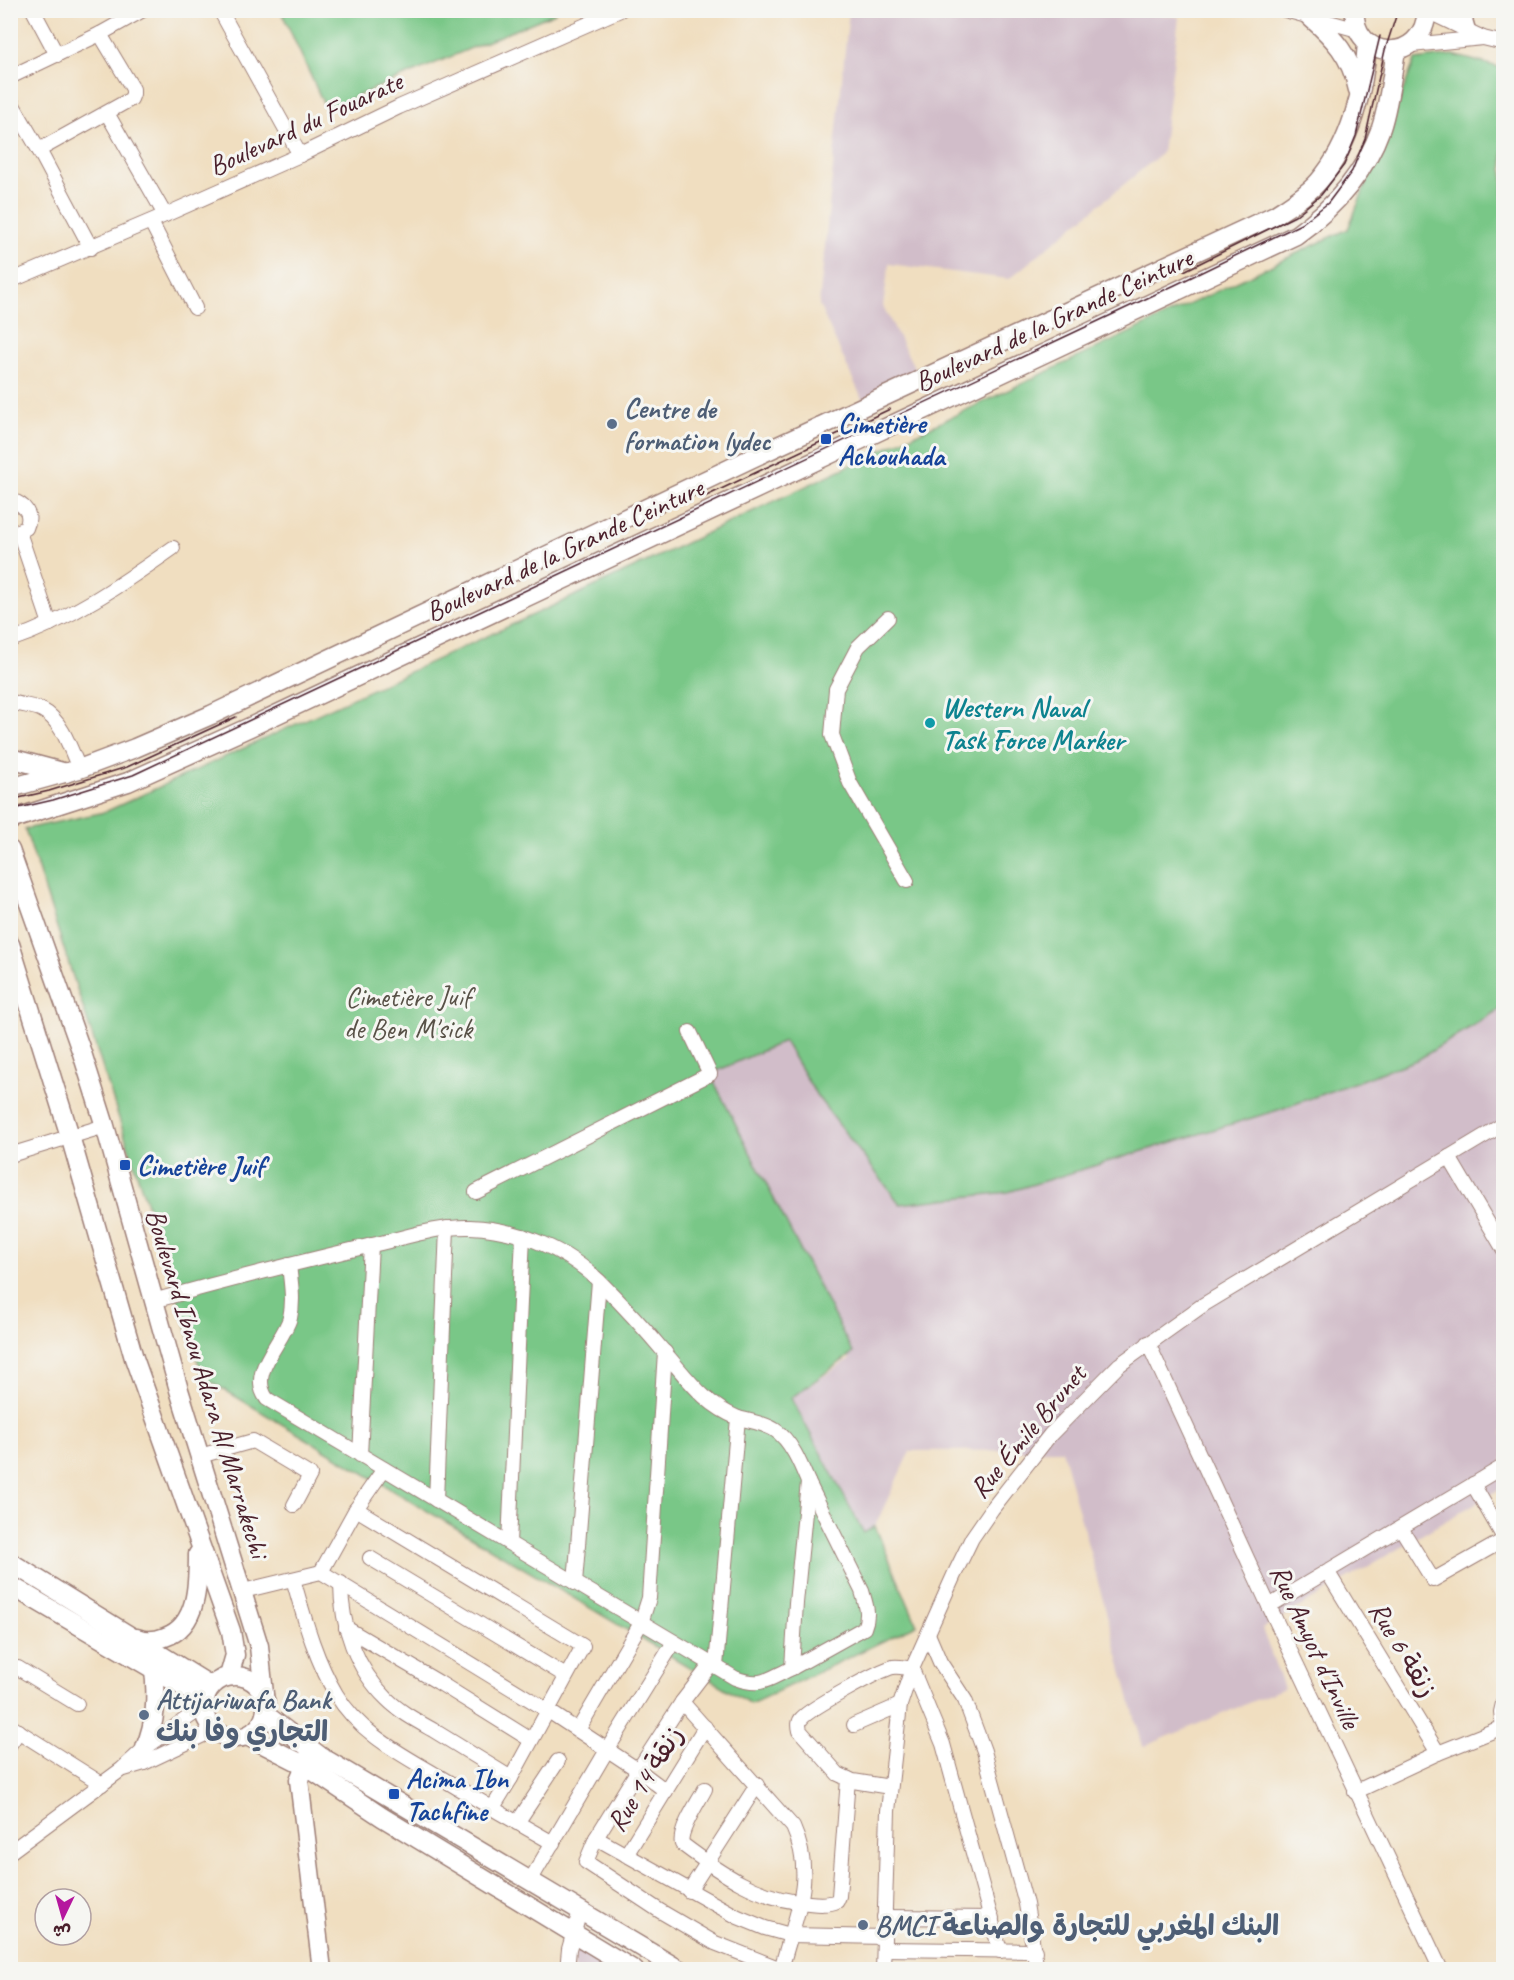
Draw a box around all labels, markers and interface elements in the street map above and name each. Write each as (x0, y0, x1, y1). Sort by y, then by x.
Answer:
street label: Boulevard du Fouarate (203, 63, 409, 184)
street label: Boulevard de la Grande Ceinture (909, 239, 1199, 399)
place label: Centre de formation lydec (624, 391, 772, 458)
place label: Cimetière Achouhada (838, 406, 947, 473)
marker: Centre de formation lydec (605, 417, 619, 431)
marker: Cimetière Achouhada (819, 432, 833, 446)
street label: Boulevard de la Grande Ceinture (420, 469, 710, 629)
place label: Western Naval Task Force Marker (942, 690, 1127, 757)
marker: Western Naval Task Force Marker (923, 716, 937, 730)
park label: Cimetière Juif de Ben M'sick (344, 979, 476, 1046)
place label: Cimetière Juif (137, 1148, 271, 1183)
marker: Cimetière Juif (118, 1158, 132, 1172)
street label: Boulevard Ibnou Adara Al Marrakechi (138, 1205, 278, 1565)
street label: Rue Émile Brunet (961, 1355, 1095, 1505)
street label: Rue Amyot d'Inville (1262, 1559, 1370, 1735)
street label: Rue 6 زنقة (1361, 1595, 1446, 1704)
place label: Attijariwafa Bank التجاري وفا بنك (156, 1682, 333, 1752)
marker: Attijariwafa Bank التجاري وفا بنك (137, 1708, 151, 1722)
street label: Rue 14 زنقة (598, 1719, 691, 1838)
place label: Acima Ibn Tachfine (406, 1761, 509, 1828)
marker: Acima Ibn Tachfine (387, 1787, 401, 1801)
north arrow (33, 1887, 93, 1947)
place label: BMCI البنك المغربي للتجارة والصناعة (875, 1908, 1279, 1951)
marker: BMCI البنك المغربي للتجارة والصناعة (856, 1918, 870, 1932)
text: ش (52, 1920, 71, 1942)

